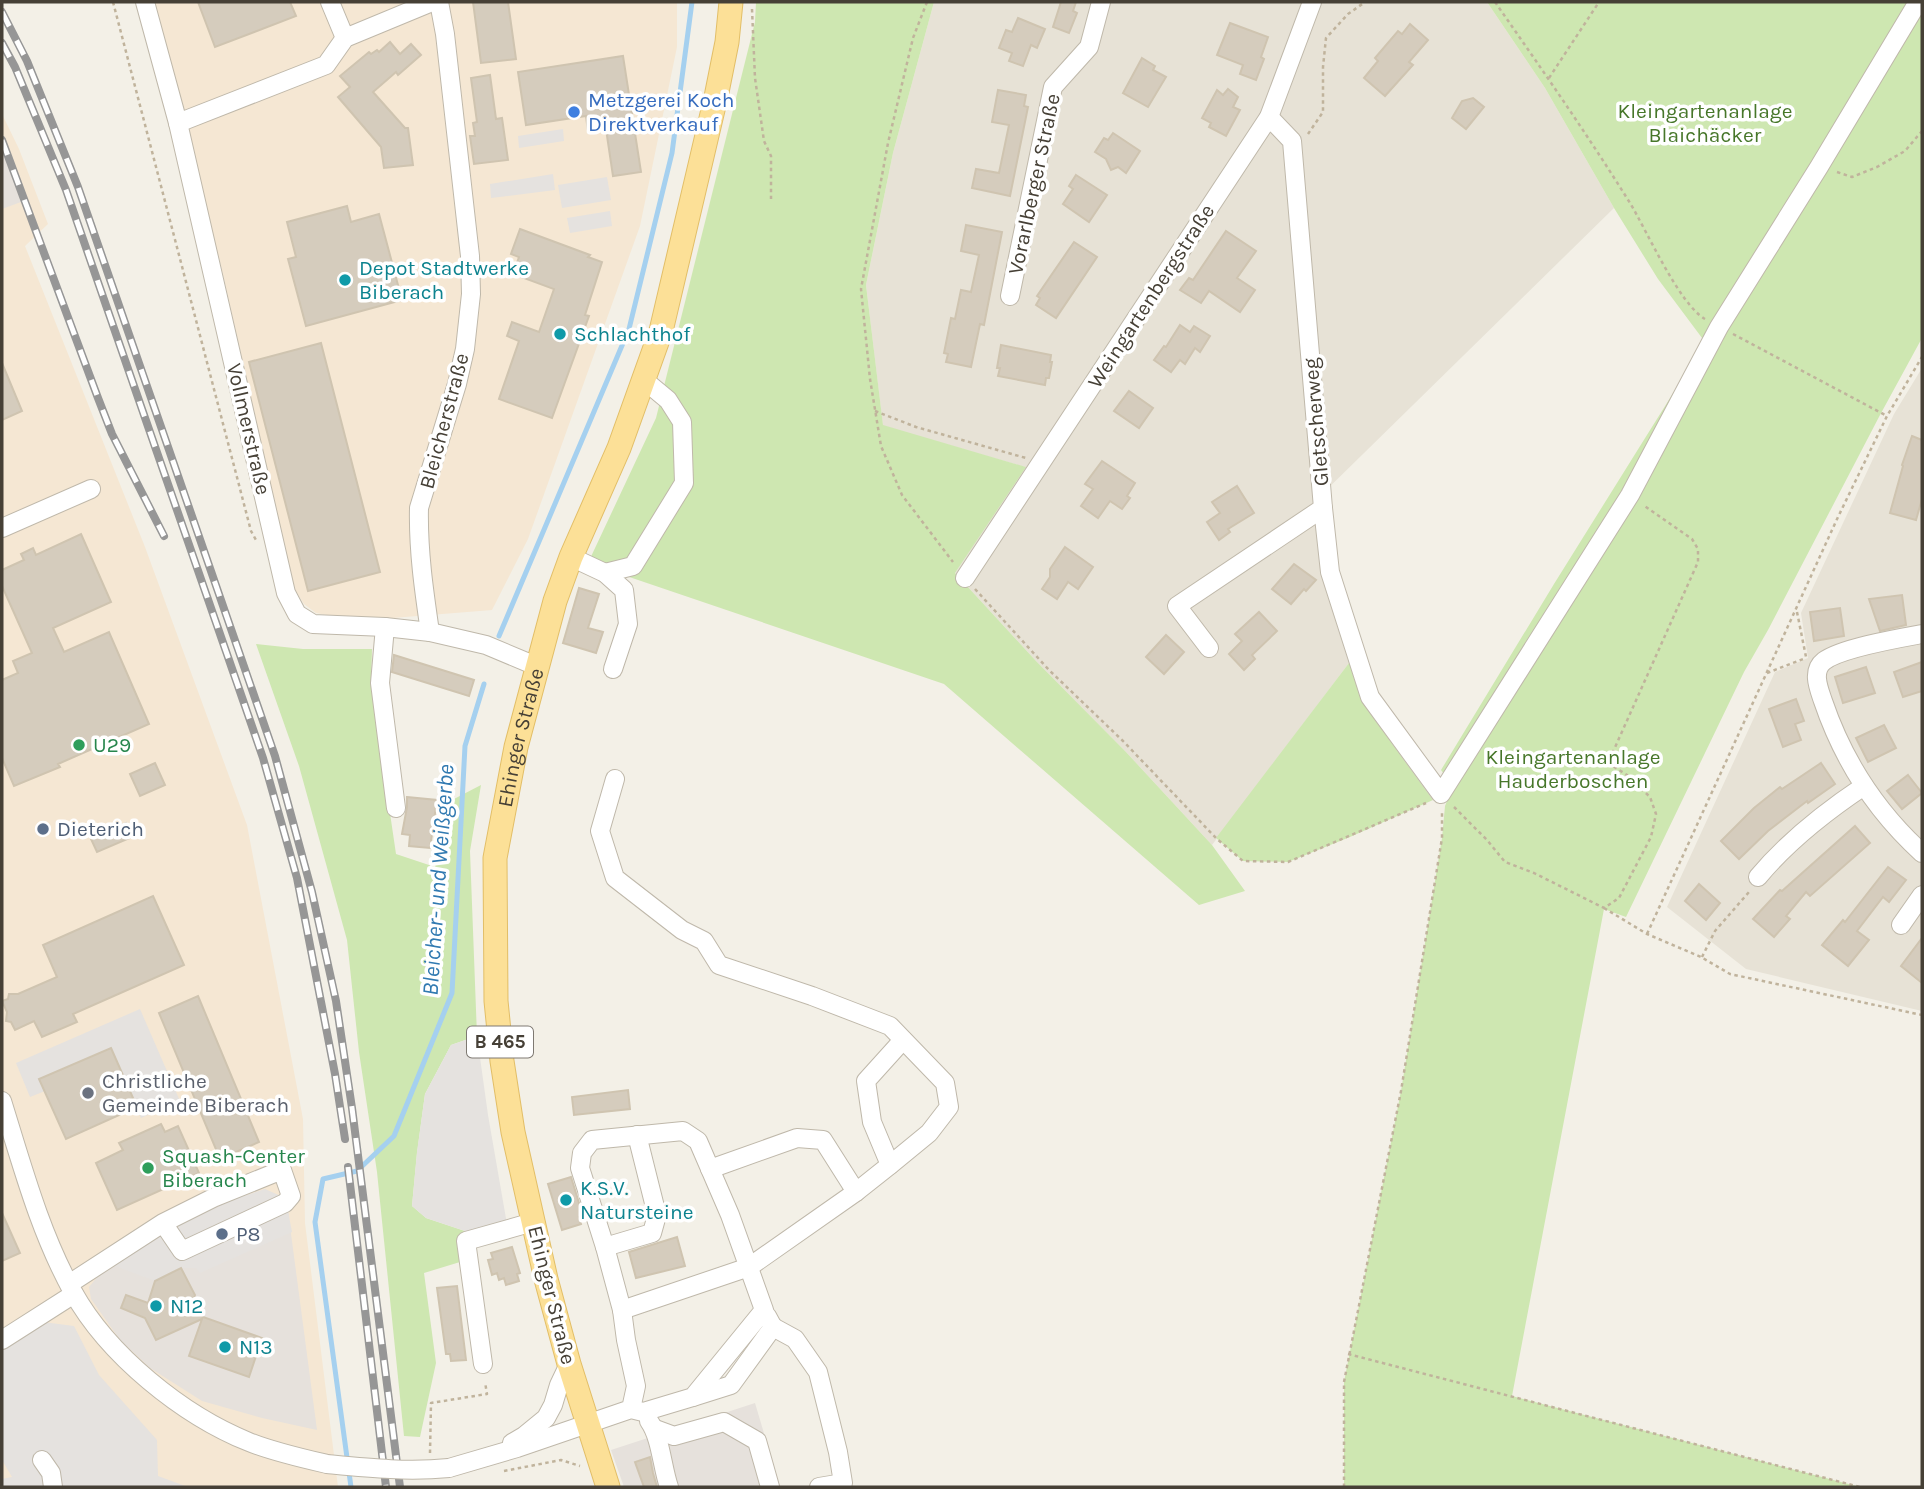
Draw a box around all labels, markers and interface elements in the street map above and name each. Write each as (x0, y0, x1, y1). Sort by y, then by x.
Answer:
place label: Metzgerei Koch Direktverkauf (588, 88, 734, 136)
street label: Vorarlberger Straße (1003, 91, 1065, 277)
park label: Kleingartenanlage Blaichäcker (1617, 99, 1793, 147)
marker: Metzgerei Koch Direktverkauf (566, 104, 582, 120)
street label: Weingartenbergstraße (1083, 200, 1219, 392)
place label: Depot Stadtwerke Biberach (359, 256, 529, 304)
marker: Depot Stadtwerke Biberach (337, 272, 353, 288)
place label: Schlachthof (574, 322, 691, 346)
marker: Schlachthof (552, 326, 568, 342)
street label: Bleicherstraße (414, 350, 474, 492)
street label: Gletscherweg (1298, 357, 1334, 487)
street label: Vollmerstraße (222, 361, 276, 497)
street label: Ehinger Straße (493, 665, 549, 809)
place label: U29 (93, 733, 131, 757)
marker: U29 (71, 737, 87, 753)
park label: Kleingartenanlage Hauderboschen (1485, 745, 1661, 793)
water label: Bleicher- und Weißgerbe (416, 763, 460, 997)
place label: Dieterich (57, 817, 144, 841)
marker: Dieterich (35, 821, 51, 837)
road number: B 465 (467, 1026, 533, 1058)
place label: Christliche Gemeinde Biberach (102, 1069, 289, 1117)
marker: Christliche Gemeinde Biberach (80, 1085, 96, 1101)
place label: Squash-Center Biberach (162, 1144, 305, 1192)
marker: Squash-Center Biberach (140, 1160, 156, 1176)
place label: K.S.V. Natursteine (580, 1176, 694, 1224)
marker: K.S.V. Natursteine (558, 1192, 574, 1208)
place label: P8 (236, 1222, 261, 1246)
street label: Ehinger Straße (523, 1223, 581, 1367)
marker: P8 (214, 1226, 230, 1242)
place label: N12 (170, 1294, 203, 1318)
marker: N12 (148, 1298, 164, 1314)
place label: N13 (239, 1335, 273, 1359)
marker: N13 (217, 1339, 233, 1355)

